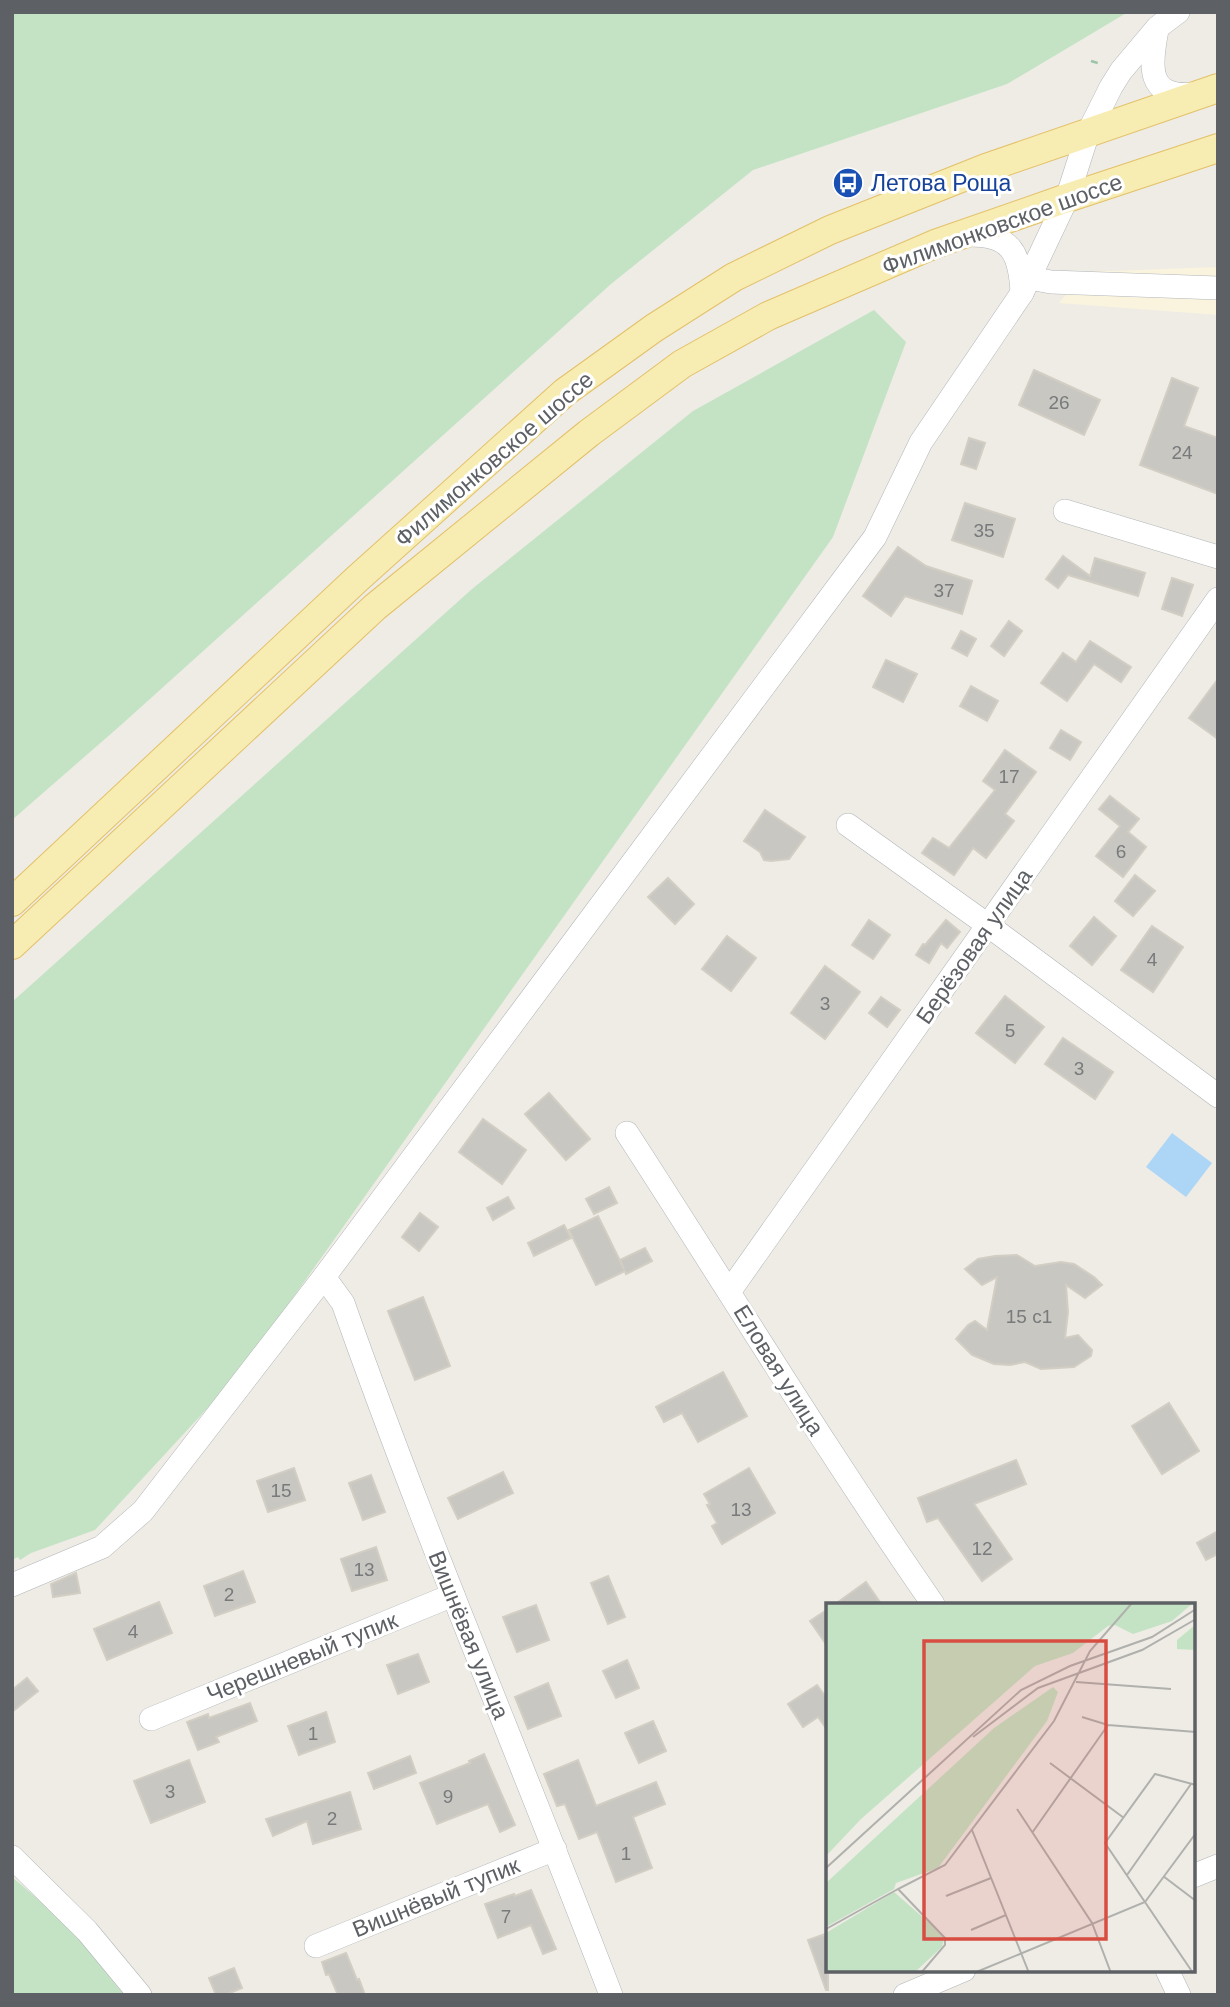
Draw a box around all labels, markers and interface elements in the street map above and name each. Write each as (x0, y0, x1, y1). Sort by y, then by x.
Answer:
bus stop icon: Летова Роща (831, 166, 865, 200)
street label: Филимонковское шоссе (878, 168, 1126, 280)
place label: Летова Роща (871, 170, 1011, 196)
street label: Филимонковское шоссе (390, 366, 598, 552)
house number: 26 (1048, 392, 1070, 413)
house number: 24 (1171, 442, 1193, 463)
house number: 35 (973, 520, 995, 541)
house number: 37 (933, 580, 955, 601)
house number: 17 (998, 766, 1020, 787)
house number: 6 (1116, 841, 1126, 862)
street label: Берёзовая улица (911, 863, 1037, 1029)
house number: 4 (1147, 949, 1158, 970)
house number: 3 (820, 993, 830, 1014)
house number: 5 (1005, 1020, 1015, 1041)
house number: 3 (1074, 1058, 1084, 1079)
street label: Еловая улица (729, 1300, 830, 1440)
house number: 15 с1 (1006, 1306, 1052, 1327)
house number: 15 (270, 1480, 292, 1501)
house number: 13 (730, 1499, 752, 1520)
house number: 12 (971, 1538, 993, 1559)
street label: Вишнёвая улица (423, 1547, 515, 1723)
house number: 13 (353, 1559, 375, 1580)
house number: 2 (224, 1584, 234, 1605)
inset map (826, 1603, 1195, 1972)
street label: Черешневый тупик (203, 1607, 402, 1707)
house number: 4 (128, 1621, 139, 1642)
house number: 1 (308, 1723, 318, 1744)
house number: 3 (165, 1781, 175, 1802)
house number: 9 (443, 1786, 453, 1807)
house number: 2 (327, 1808, 337, 1829)
house number: 1 (621, 1843, 631, 1864)
street label: Вишнёвый тупик (349, 1851, 524, 1942)
house number: 7 (501, 1906, 511, 1927)

